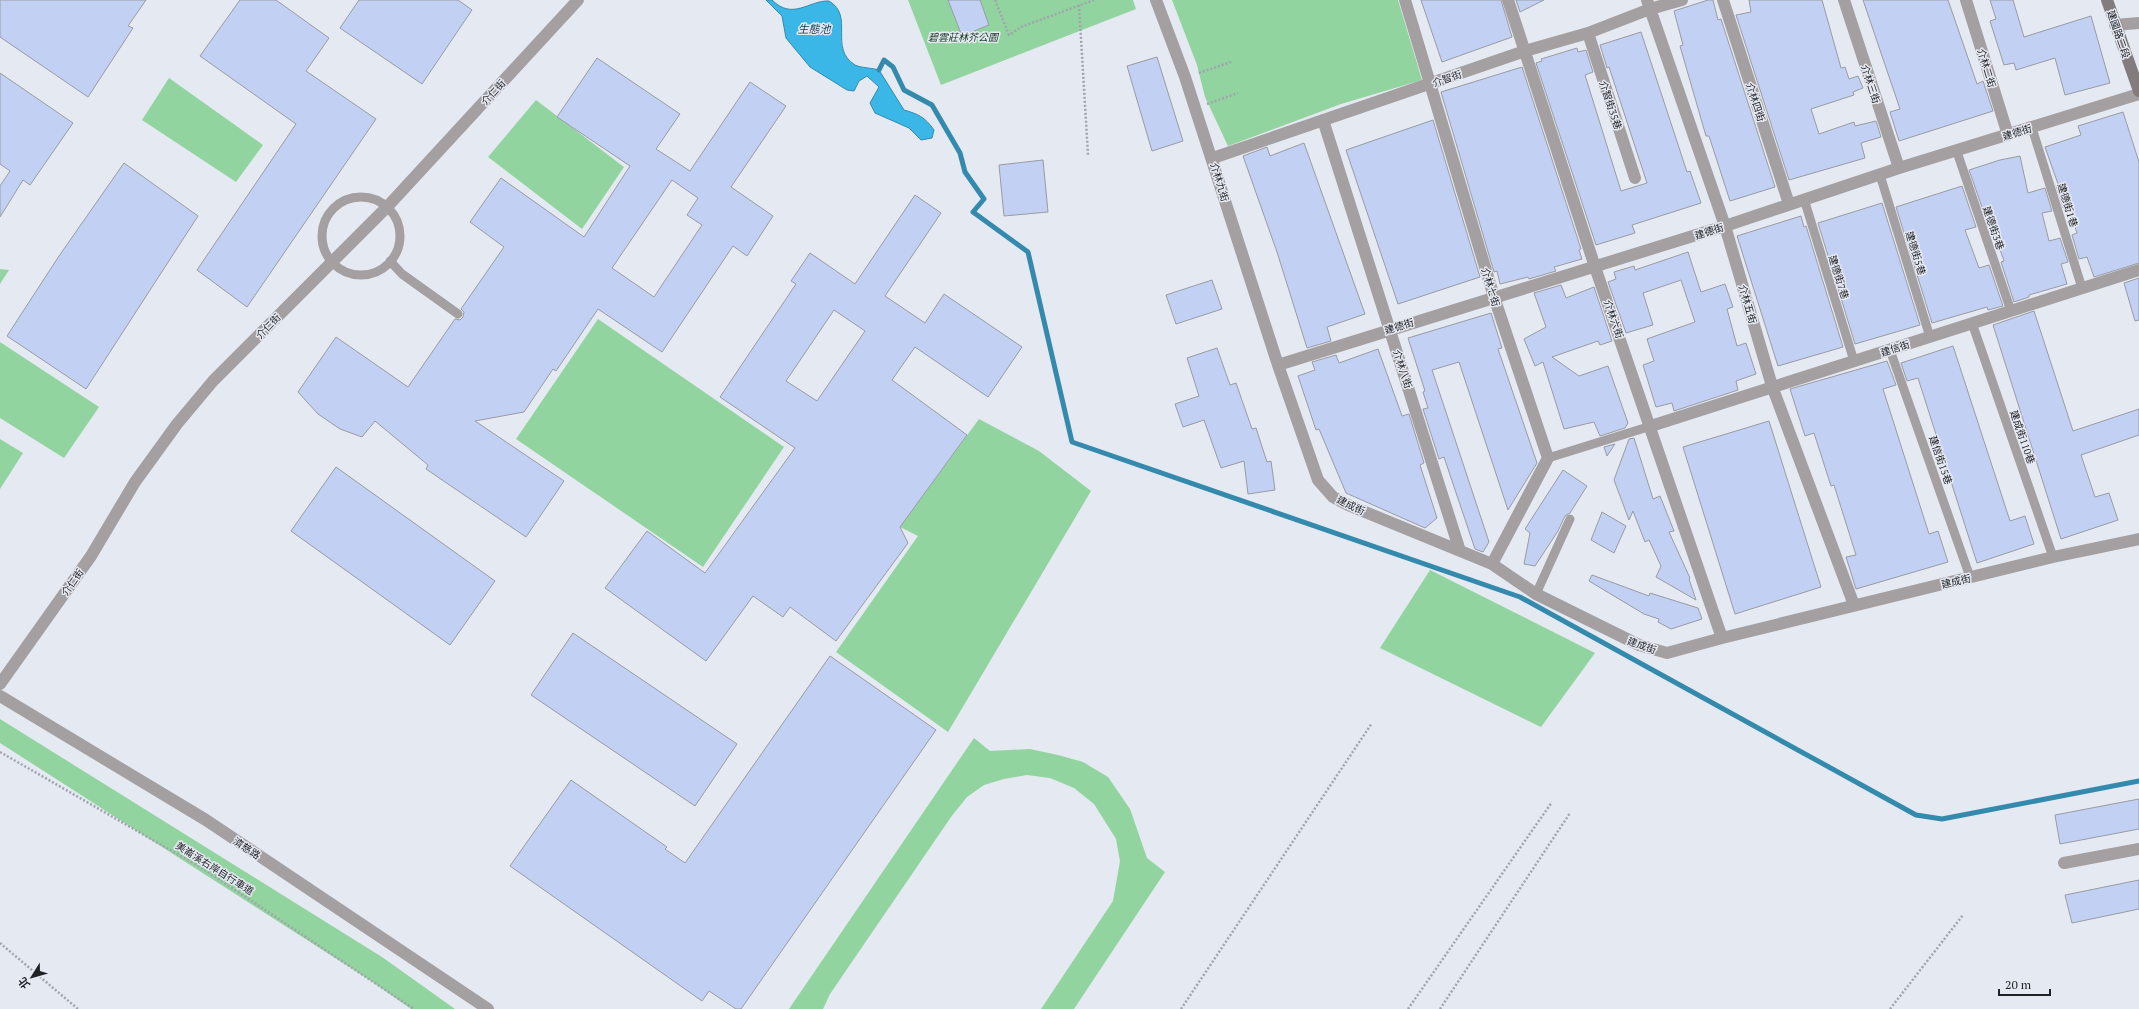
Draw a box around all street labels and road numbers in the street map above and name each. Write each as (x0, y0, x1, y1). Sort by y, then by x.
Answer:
street label: 建國路二段 (2104, 8, 2133, 60)
street label: 介林二街 (1974, 47, 1999, 89)
street label: 介林三街 (1858, 63, 1883, 105)
street label: 介智街 (1431, 67, 1463, 90)
street label: 介仁街 (478, 77, 508, 108)
street label: 介智街35巷 (1597, 79, 1625, 131)
street label: 介林四街 (1743, 81, 1768, 123)
street label: 建德街 (2001, 122, 2033, 143)
street label: 介林九街 (1207, 161, 1232, 203)
street label: 建德街1巷 (2055, 182, 2080, 229)
street label: 建德街3巷 (1980, 205, 2007, 252)
street label: 建德街 (1693, 221, 1725, 242)
street label: 建德街5巷 (1903, 230, 1928, 277)
street label: 建德街7巷 (1826, 254, 1851, 301)
street label: 介林七街 (1478, 266, 1503, 308)
street label: 介林五街 (1736, 283, 1759, 325)
street label: 介林六街 (1601, 298, 1626, 340)
street label: 介仁街 (253, 311, 284, 342)
street label: 建德街 (1383, 316, 1415, 337)
street label: 建信街 (1879, 338, 1911, 359)
street label: 介林八街 (1390, 348, 1415, 390)
street label: 建成街110巷 (2007, 409, 2038, 466)
street label: 建信街15巷 (1926, 434, 1955, 486)
street label: 建成街 (1334, 493, 1367, 518)
street label: 介仁街 (58, 566, 86, 598)
street label: 建成街 (1940, 572, 1972, 591)
street label: 建成街 (1626, 634, 1658, 657)
street label: 濟慈路 (231, 835, 263, 862)
street label: 美崙溪右岸自行車道 (173, 839, 256, 898)

